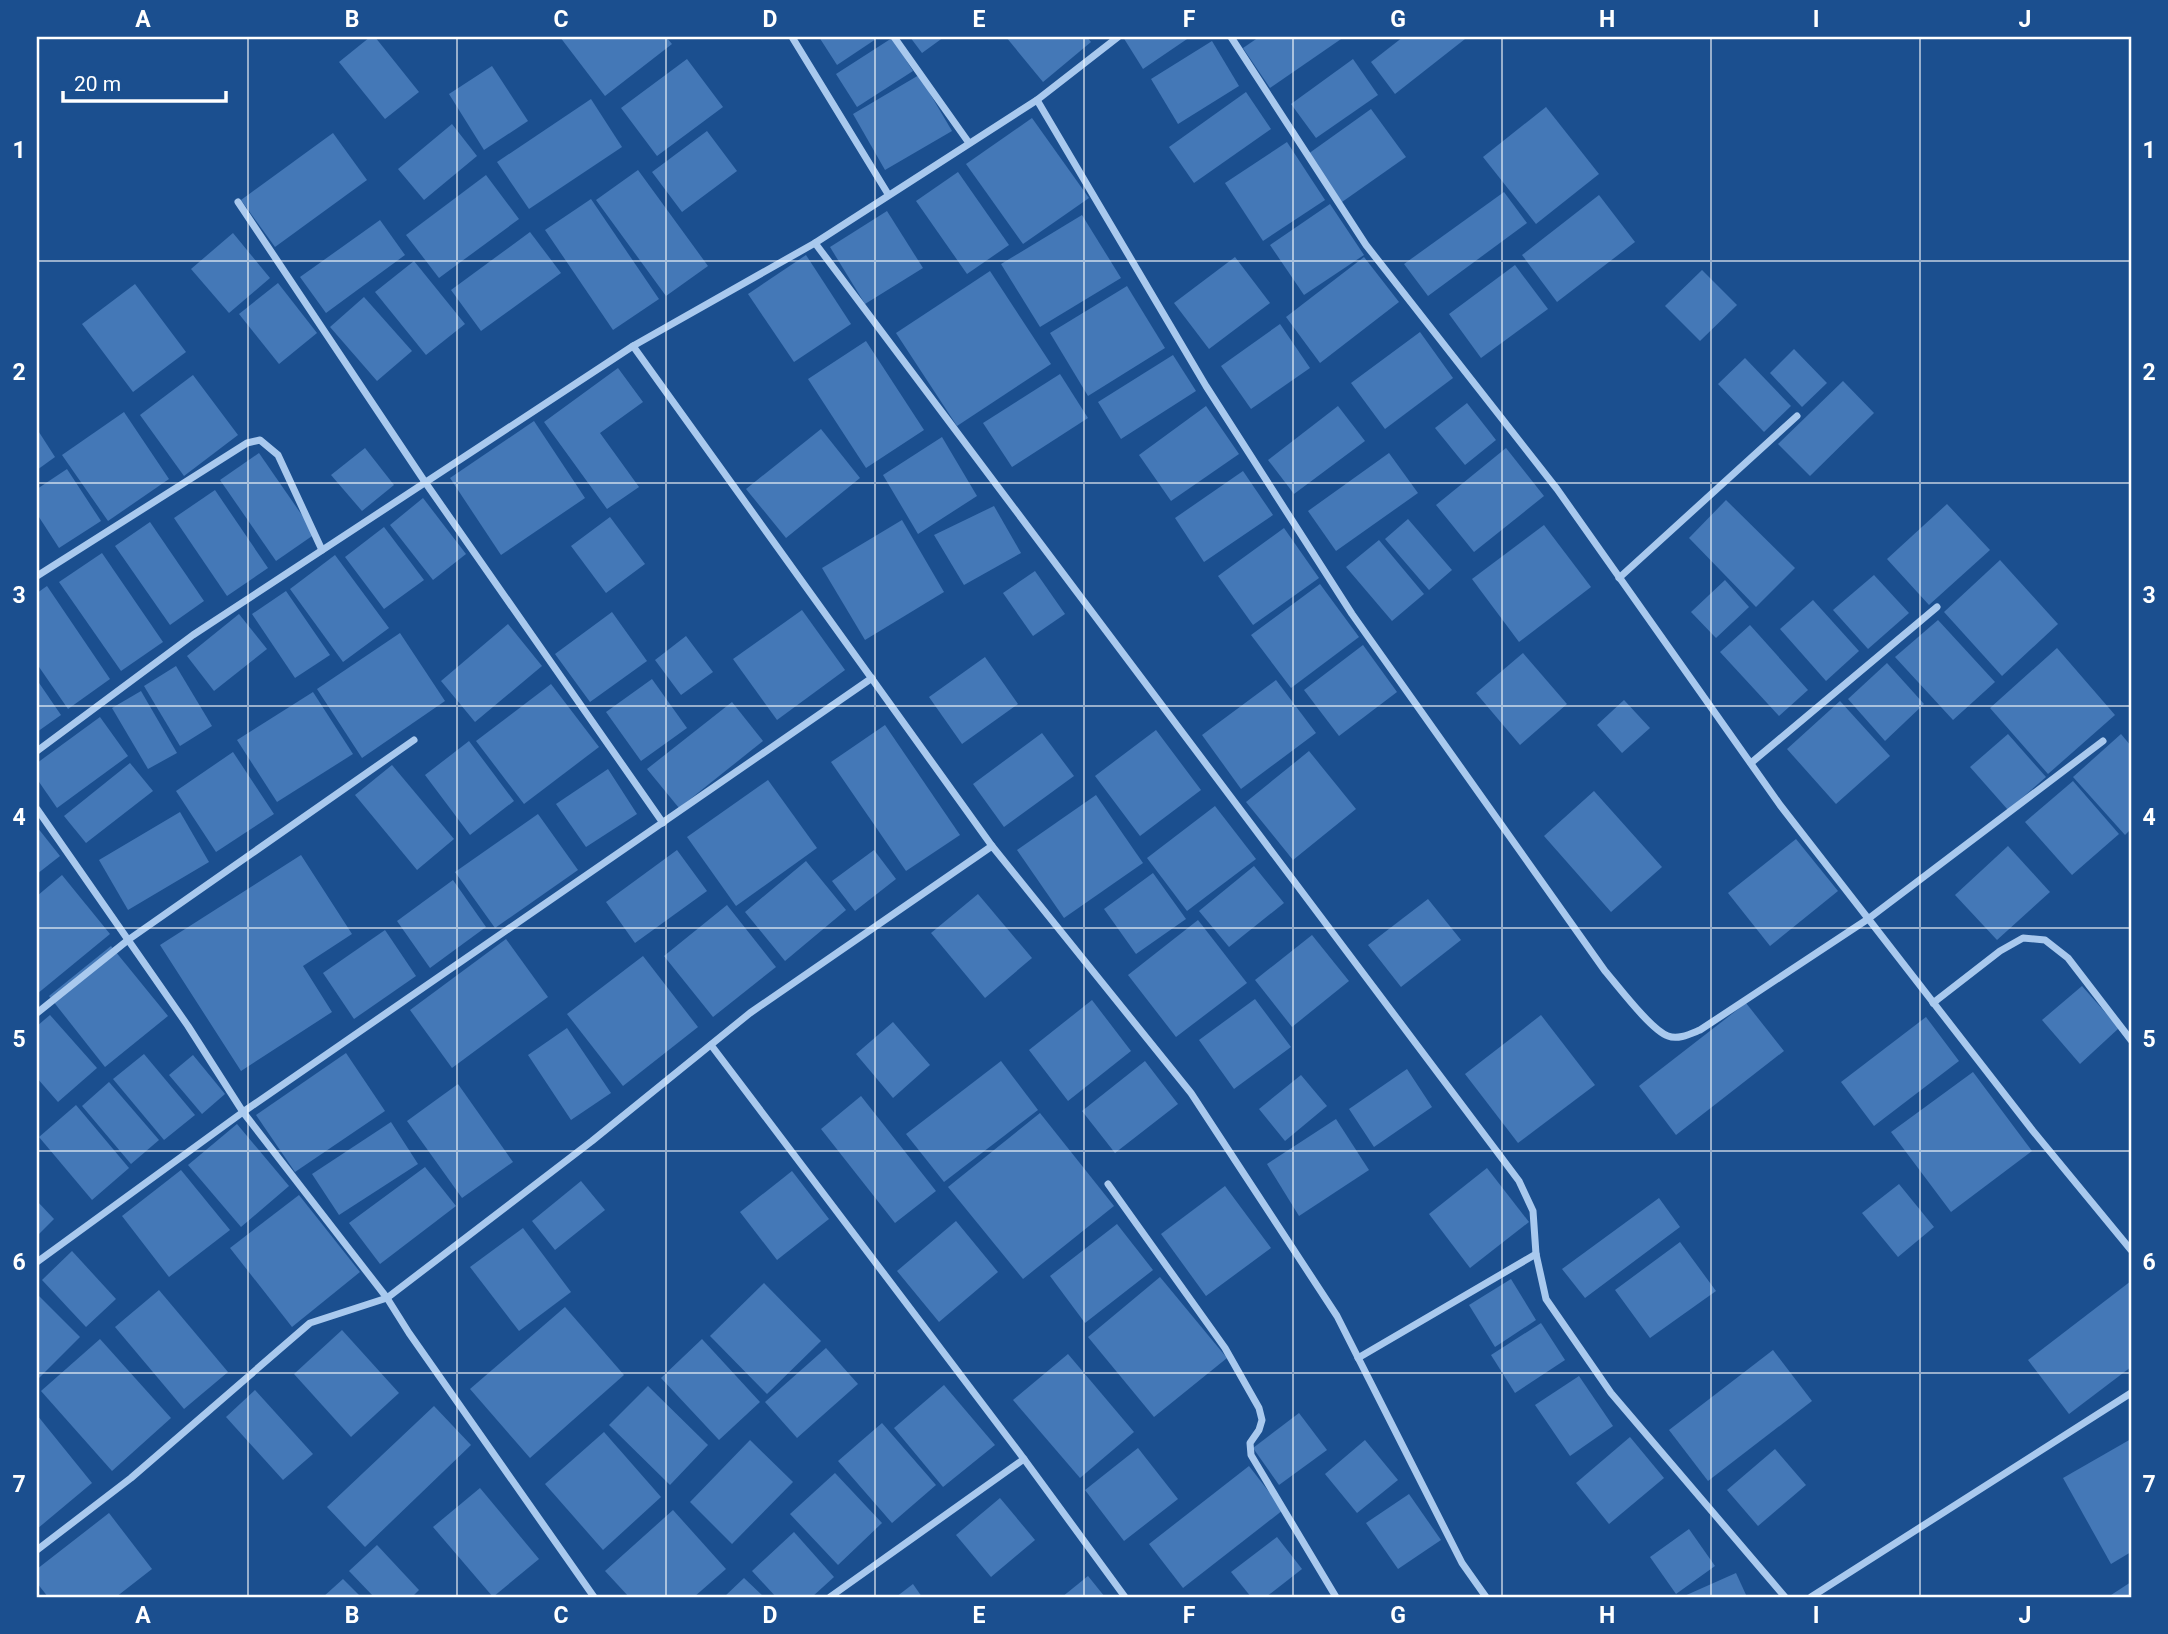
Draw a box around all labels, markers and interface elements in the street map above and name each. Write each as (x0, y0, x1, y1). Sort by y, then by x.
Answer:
text: A (135, 6, 151, 33)
text: B (345, 6, 359, 33)
text: C (553, 6, 569, 33)
text: D (763, 6, 777, 33)
text: E (973, 6, 986, 33)
text: F (1183, 6, 1196, 33)
text: G (1390, 6, 1406, 33)
text: H (1599, 6, 1615, 33)
text: I (1813, 6, 1819, 33)
text: J (2019, 6, 2031, 33)
scale bar (63, 60, 226, 104)
text: 20 m (74, 72, 121, 96)
text: 1 (12, 137, 26, 164)
text: 1 (2142, 137, 2156, 164)
text: 2 (12, 359, 26, 386)
text: 2 (2142, 359, 2156, 386)
text: 3 (12, 582, 26, 609)
text: 3 (2142, 582, 2156, 609)
text: 4 (12, 804, 26, 831)
text: 4 (2142, 804, 2156, 831)
text: 5 (12, 1026, 26, 1053)
text: 5 (2142, 1026, 2156, 1053)
text: 6 (12, 1249, 26, 1276)
text: 6 (2142, 1249, 2156, 1276)
text: 7 (12, 1471, 26, 1498)
text: 7 (2142, 1471, 2156, 1498)
text: A (135, 1602, 151, 1629)
text: B (345, 1602, 359, 1629)
text: C (553, 1602, 569, 1629)
text: D (763, 1602, 777, 1629)
text: E (973, 1602, 986, 1629)
text: F (1183, 1602, 1196, 1629)
text: G (1390, 1602, 1406, 1629)
text: H (1599, 1602, 1615, 1629)
text: I (1813, 1602, 1819, 1629)
text: J (2019, 1602, 2031, 1629)

